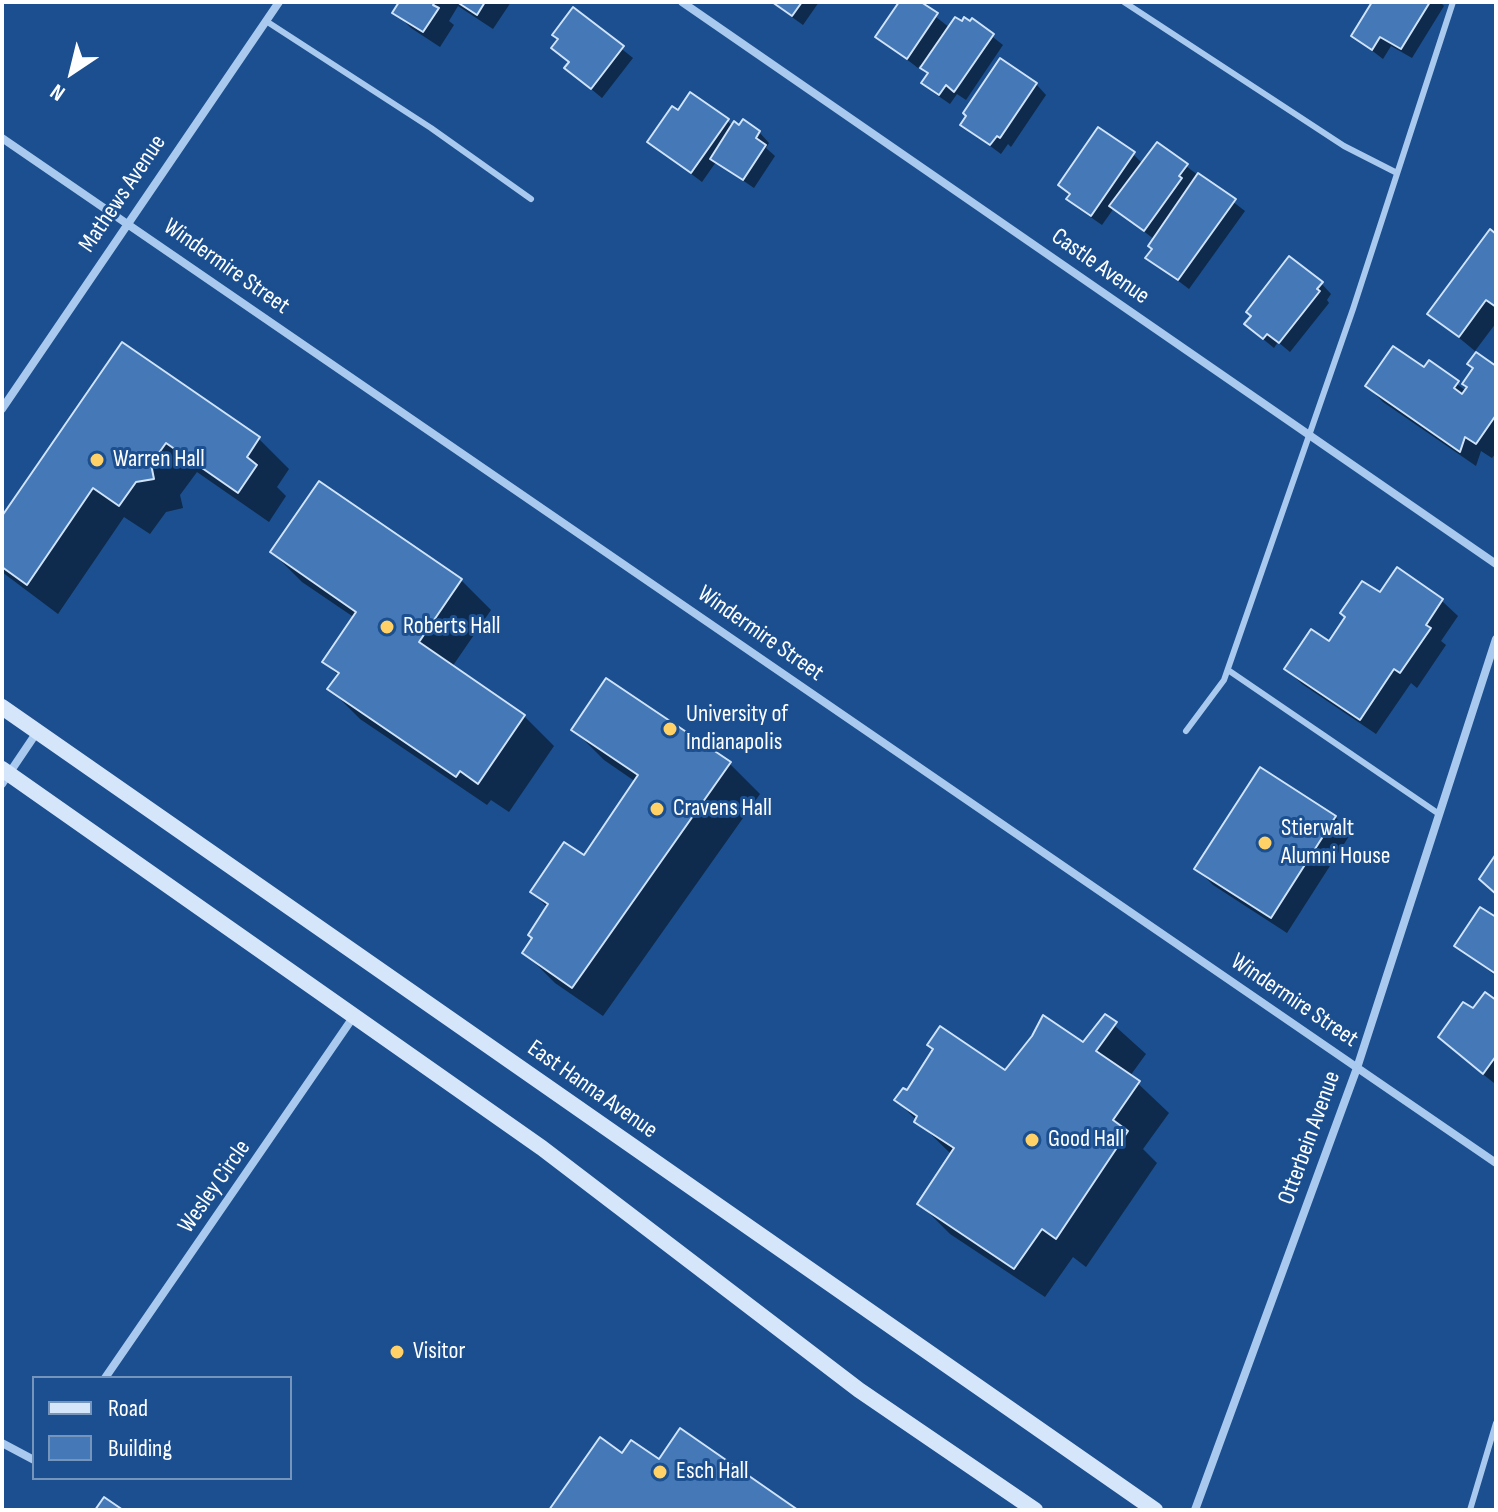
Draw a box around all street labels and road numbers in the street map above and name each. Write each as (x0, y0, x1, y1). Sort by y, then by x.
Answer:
street label: Mathews Avenue (73, 130, 173, 258)
street label: Windermire Street (157, 213, 295, 321)
street label: Castle Avenue (1045, 223, 1155, 311)
street label: Windermire Street (691, 580, 829, 688)
street label: Windermire Street (1225, 948, 1363, 1054)
street label: East Hanna Avenue (521, 1035, 663, 1145)
street label: Otterbein Avenue (1273, 1067, 1347, 1209)
street label: Wesley Circle (173, 1135, 257, 1239)

